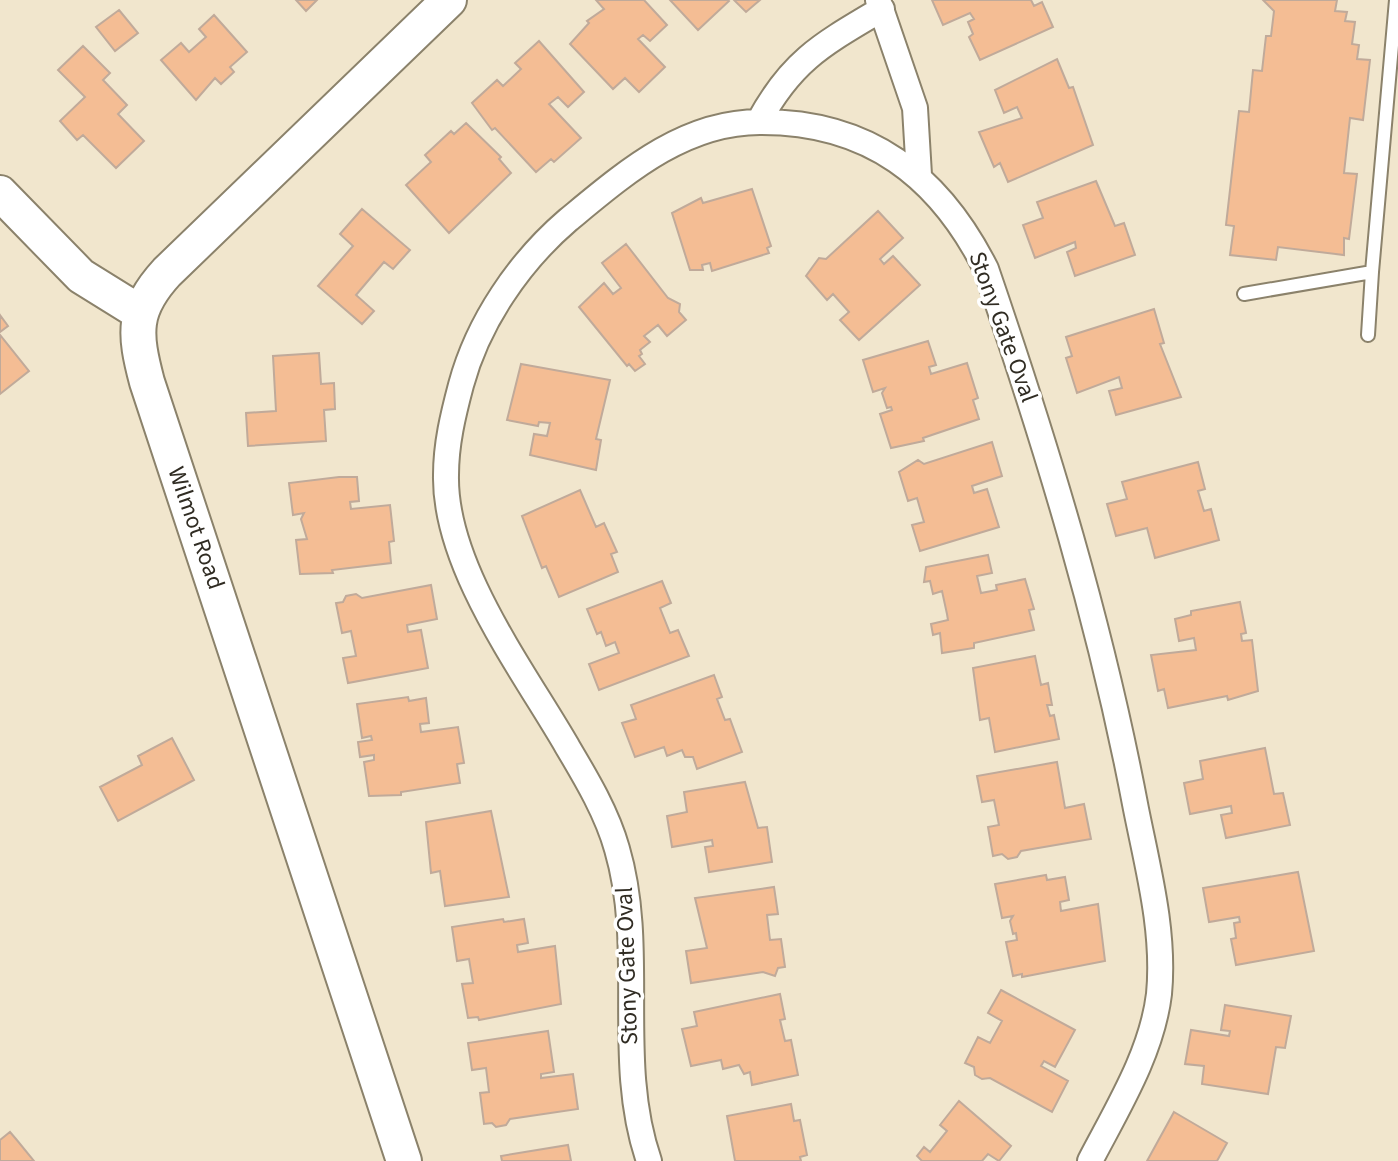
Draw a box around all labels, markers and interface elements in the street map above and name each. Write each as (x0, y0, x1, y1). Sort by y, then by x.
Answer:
street label: Stony Gate Oval (960, 247, 1046, 407)
street label: Wilmot Road (159, 462, 233, 594)
street label: Stony Gate Oval (607, 886, 647, 1046)

